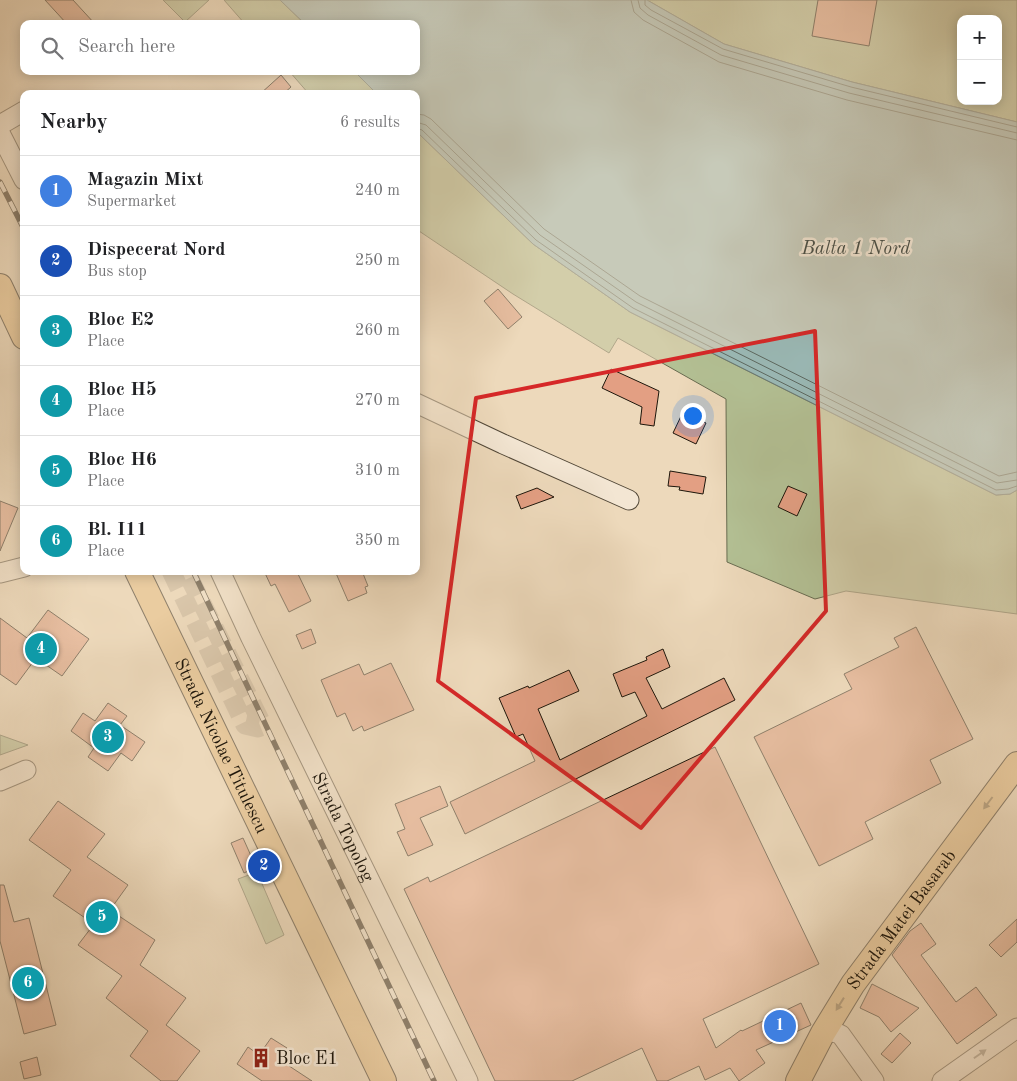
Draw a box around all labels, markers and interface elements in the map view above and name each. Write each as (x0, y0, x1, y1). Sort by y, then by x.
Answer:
map controls (957, 15, 1002, 105)
button: + (957, 15, 1002, 60)
search box (20, 20, 420, 75)
icon: search (38, 34, 66, 62)
text: Search here (78, 38, 175, 57)
button: − (957, 60, 1002, 105)
text: Nearby (40, 112, 108, 133)
text: 6 results (340, 115, 400, 131)
text: Magazin Mixt (87, 171, 203, 190)
text: 1 (51, 183, 61, 199)
text: 240 m (355, 183, 400, 199)
text: Supermarket (87, 194, 176, 210)
water label: Balta 1 Nord (801, 240, 911, 259)
text: Dispecerat Nord (87, 241, 226, 260)
text: 2 (51, 253, 61, 269)
text: 250 m (355, 253, 400, 269)
text: Bus stop (87, 264, 147, 280)
text: Bloc E2 (87, 311, 154, 330)
text: 3 (51, 323, 61, 339)
text: 260 m (355, 323, 400, 339)
text: Place (87, 334, 124, 350)
text: Bloc H5 (87, 381, 157, 400)
text: 4 (51, 393, 61, 409)
text: 270 m (355, 393, 400, 409)
your location (680, 403, 706, 429)
text: Place (87, 404, 124, 420)
text: Bloc H6 (87, 451, 157, 470)
text: 5 (51, 463, 61, 479)
text: 310 m (355, 463, 400, 479)
text: Place (87, 474, 124, 490)
text: Bl. I11 (87, 521, 147, 540)
text: 6 (51, 533, 61, 549)
text: 350 m (355, 533, 400, 549)
text: Place (87, 544, 124, 560)
pin: 4 (25, 630, 57, 668)
street label: Strada Nicolae Titulescu (171, 656, 271, 837)
pin: 3 (92, 718, 124, 756)
street label: Strada Topolog (308, 770, 377, 885)
one-way arrow (982, 796, 993, 809)
pin: 2 (248, 847, 280, 885)
street label: Strada Matei Basarab (844, 847, 960, 993)
pin: 5 (86, 898, 118, 936)
pin: 6 (12, 964, 44, 1002)
one-way arrow (835, 998, 844, 1011)
pin: 1 (764, 1007, 796, 1045)
building icon: Bloc E1 (250, 1047, 272, 1069)
one-way arrow (973, 1049, 986, 1059)
place label: Bloc E1 (276, 1050, 338, 1068)

